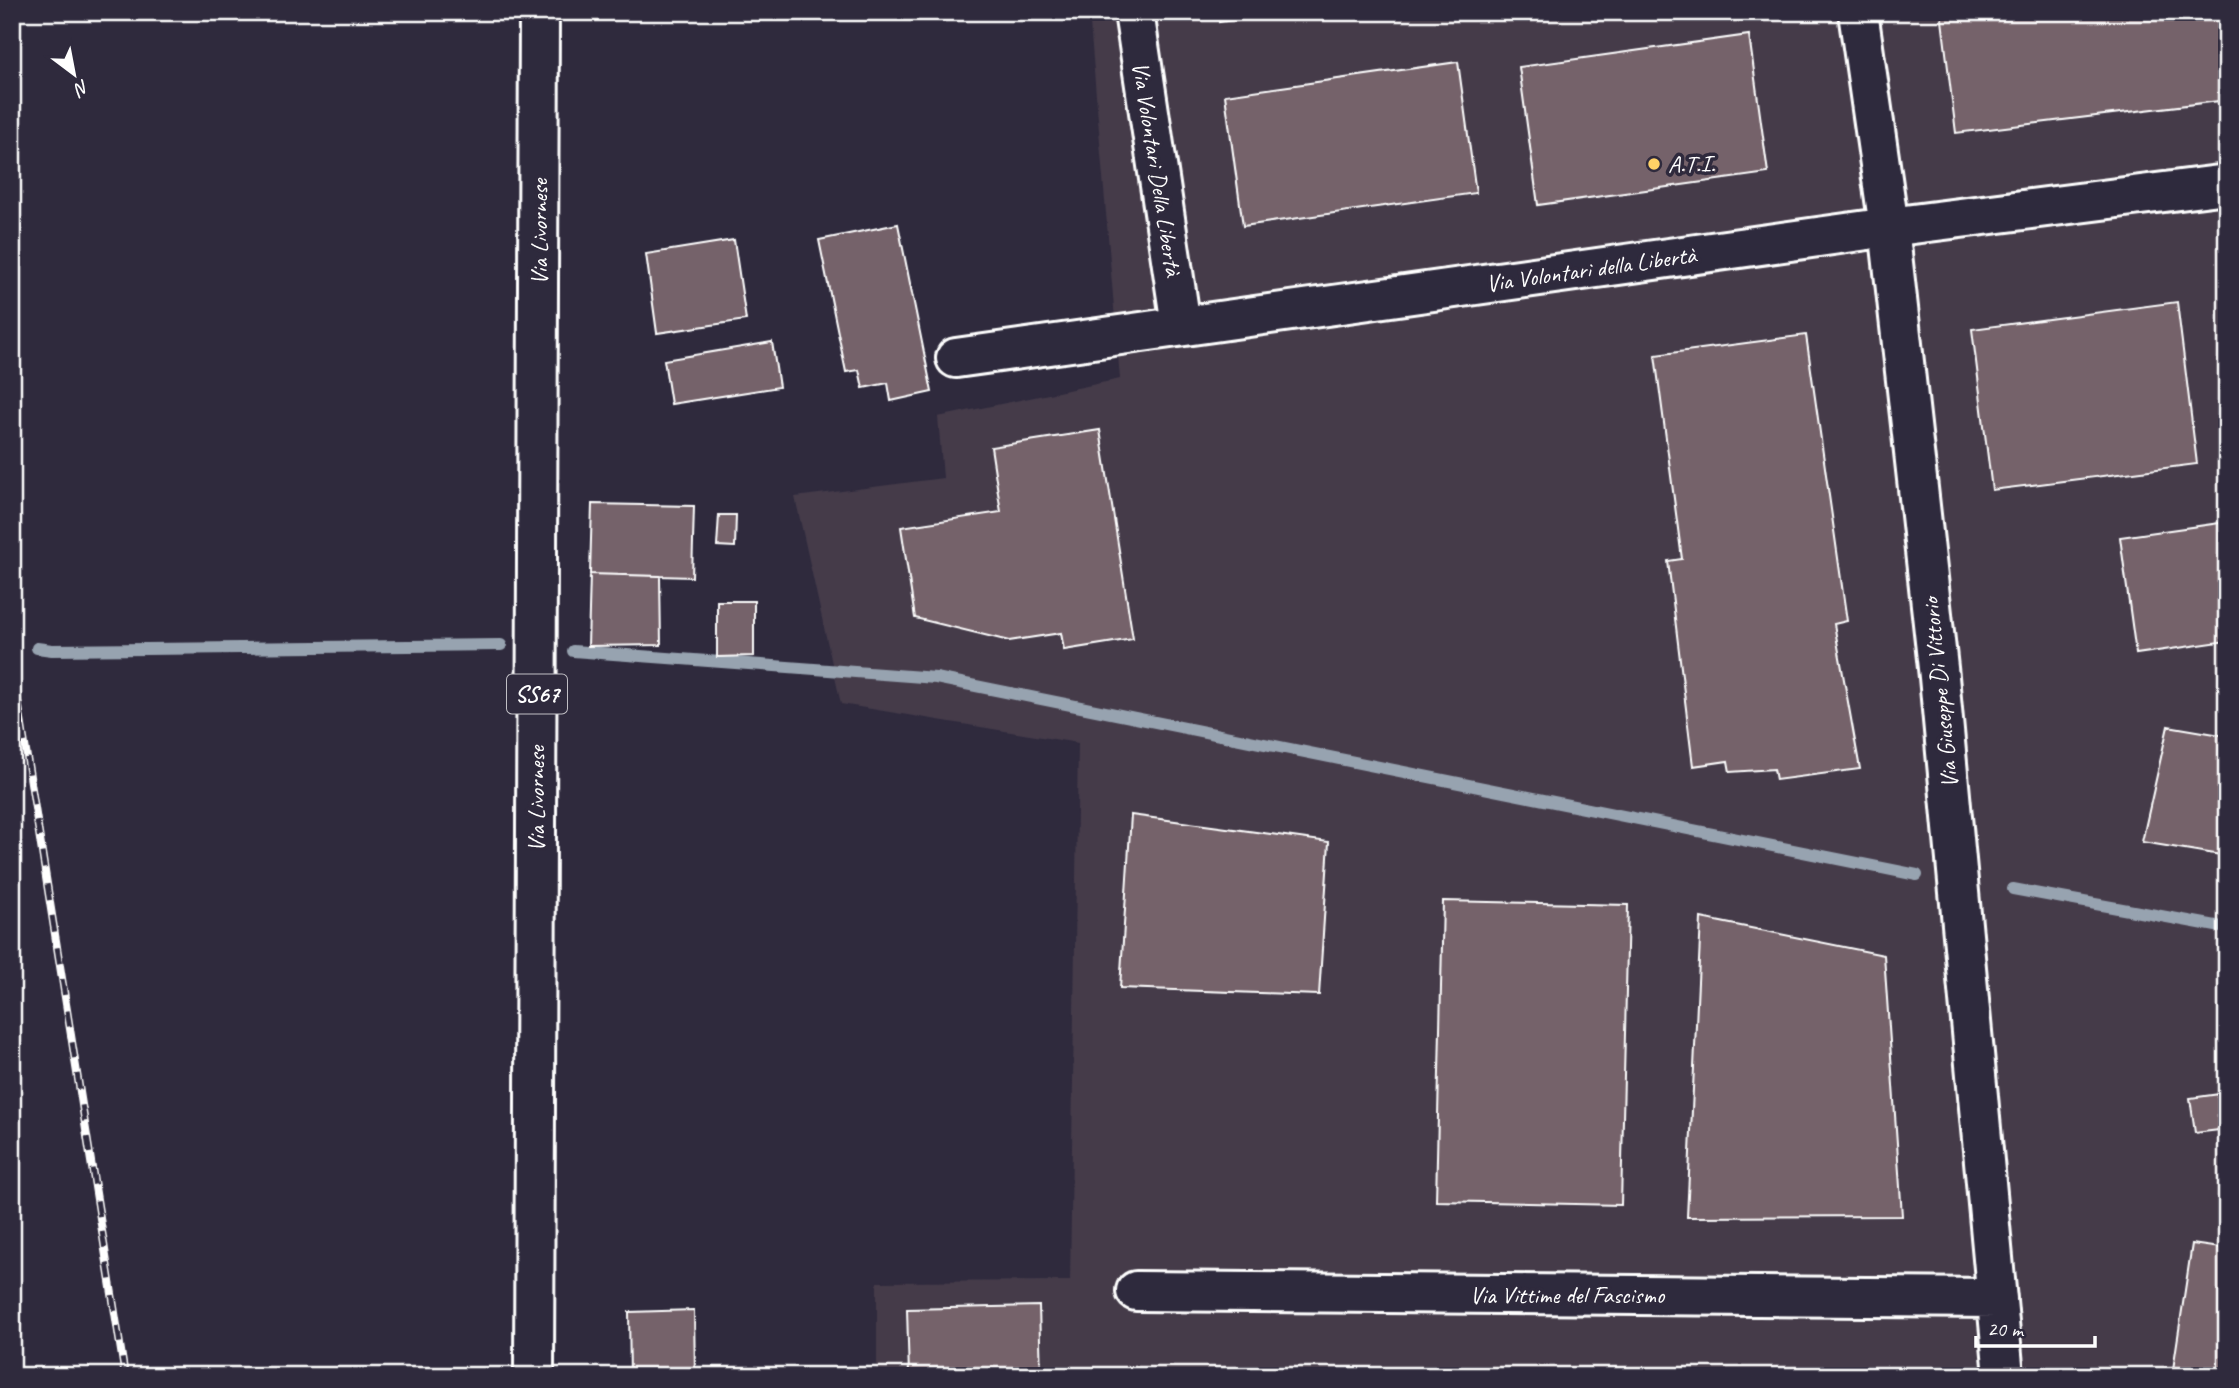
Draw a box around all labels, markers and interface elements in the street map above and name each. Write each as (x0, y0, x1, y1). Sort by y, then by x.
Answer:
north arrow (38, 38, 108, 108)
street label: Via Volontari Della Libertà (1125, 60, 1189, 280)
text: N (68, 74, 94, 103)
place label: A.T.I. (1668, 149, 1716, 179)
marker: A.T.I. (1646, 156, 1662, 172)
street label: Via Livornese (524, 177, 554, 285)
street label: Via Volontari della Libertà (1484, 239, 1699, 299)
street label: Via Giuseppe Di Vittorio (1915, 594, 1965, 790)
road number: SS67 (507, 674, 567, 714)
street label: Via Livornese (521, 744, 551, 852)
street label: Via Vittime del Fascismo (1470, 1280, 1666, 1310)
scale bar (1976, 1304, 2096, 1348)
text: 20 m (1987, 1316, 2025, 1342)

